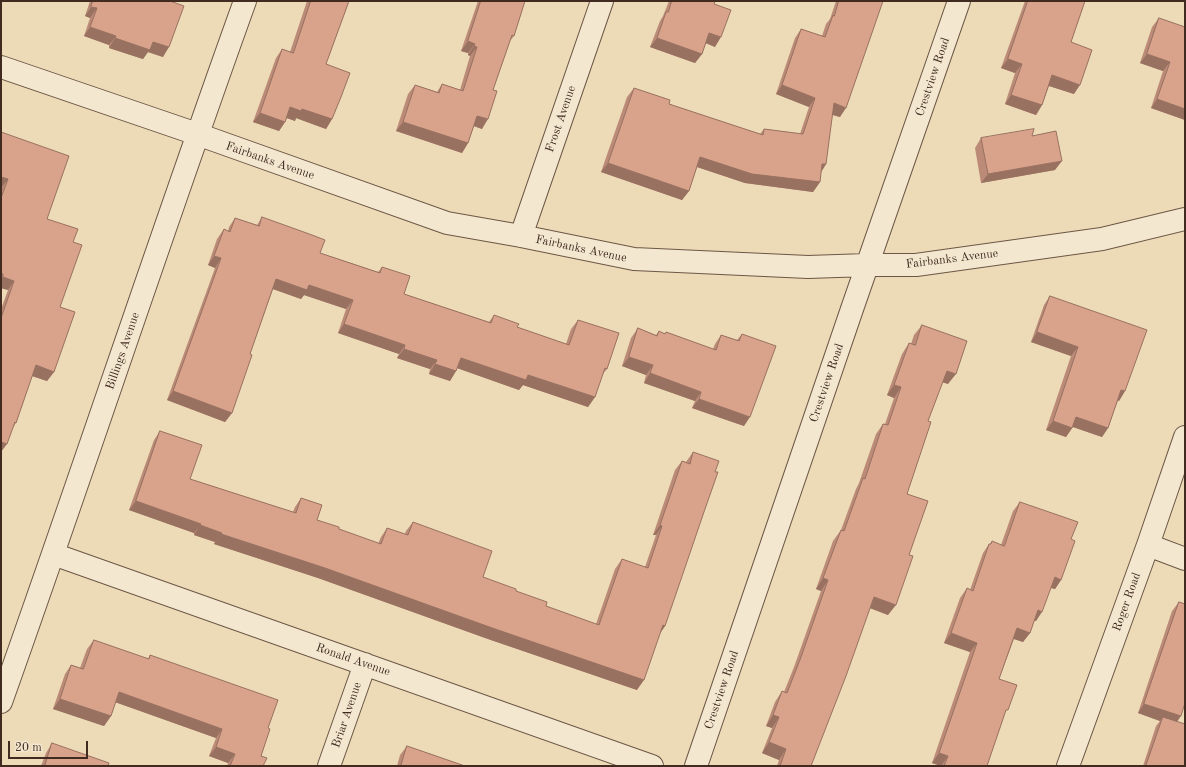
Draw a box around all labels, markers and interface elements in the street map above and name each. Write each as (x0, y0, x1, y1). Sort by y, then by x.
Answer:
street label: Crestview Road (913, 36, 953, 118)
street label: Frost Avenue (543, 84, 579, 154)
street label: Fairbanks Avenue (224, 139, 316, 183)
street label: Fairbanks Avenue (534, 232, 628, 266)
street label: Fairbanks Avenue (905, 246, 999, 272)
street label: Billings Avenue (103, 310, 143, 392)
street label: Crestview Road (807, 342, 847, 424)
street label: Roger Road (1110, 571, 1144, 633)
street label: Ronald Avenue (314, 641, 392, 679)
street label: Crestview Road (702, 649, 742, 731)
street label: Briar Avenue (329, 680, 365, 750)
scale bar (10, 733, 90, 759)
text: 20 m (15, 742, 42, 754)

